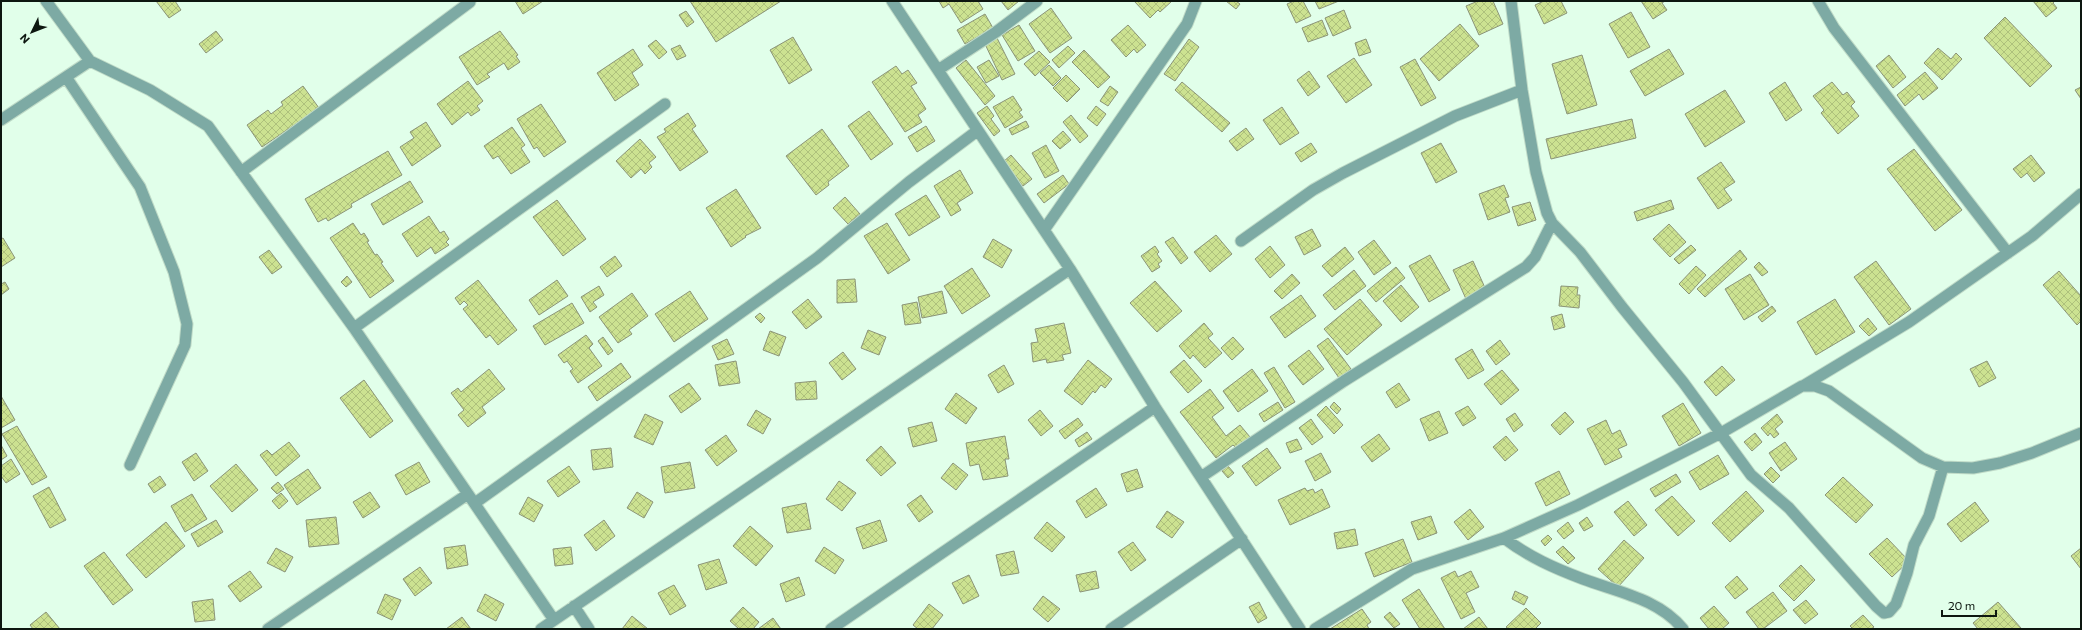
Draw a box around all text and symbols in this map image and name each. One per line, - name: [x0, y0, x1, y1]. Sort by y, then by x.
- north arrow: [12, 12, 52, 52]
- text: N: [17, 32, 32, 47]
- scale bar: [1942, 592, 1996, 618]
- text: 20 m: [1948, 598, 1975, 612]

